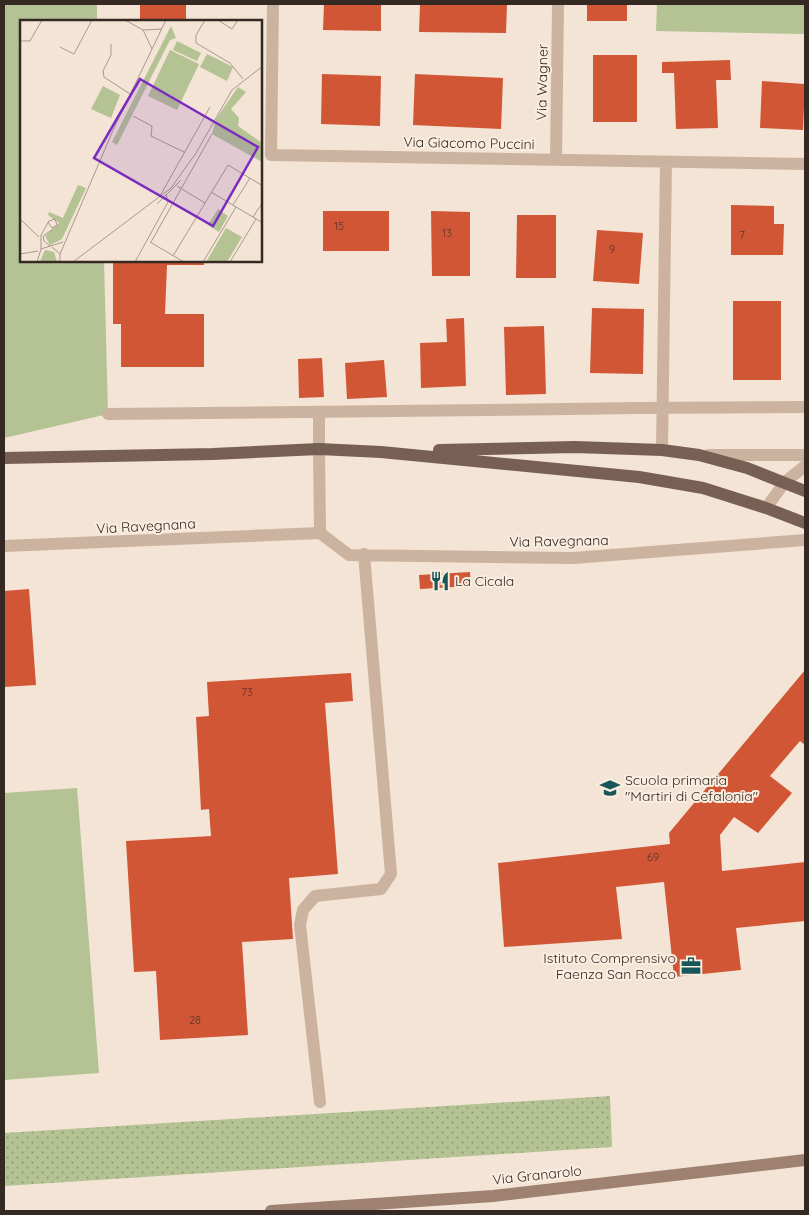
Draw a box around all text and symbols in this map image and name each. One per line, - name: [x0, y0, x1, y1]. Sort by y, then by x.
- inset map: [20, 20, 262, 262]
- street label: Via Wagner: [532, 43, 552, 120]
- street label: Via Giacomo Puccini: [403, 133, 535, 153]
- house number: 15: [334, 219, 344, 233]
- house number: 13: [442, 226, 452, 240]
- house number: 7: [739, 228, 745, 242]
- house number: 9: [609, 242, 615, 256]
- street label: Via Ravegnana: [96, 514, 196, 538]
- street label: Via Ravegnana: [509, 531, 609, 551]
- restaurant icon: La Cicala: [429, 570, 451, 592]
- place label: La Cicala: [455, 572, 514, 590]
- house number: 73: [241, 685, 253, 699]
- place label: Scuola primaria "Martiri di Cefalonia": [625, 771, 758, 805]
- school or university icon: Scuola primaria "Martiri di Cefalonia": [599, 777, 621, 799]
- house number: 69: [647, 850, 659, 864]
- place label: Istituto Comprensivo Faenza San Rocco: [543, 949, 676, 983]
- office icon: Istituto Comprensivo Faenza San Rocco: [680, 955, 702, 977]
- house number: 28: [189, 1013, 201, 1027]
- street label: Via Granarolo: [491, 1161, 583, 1189]

